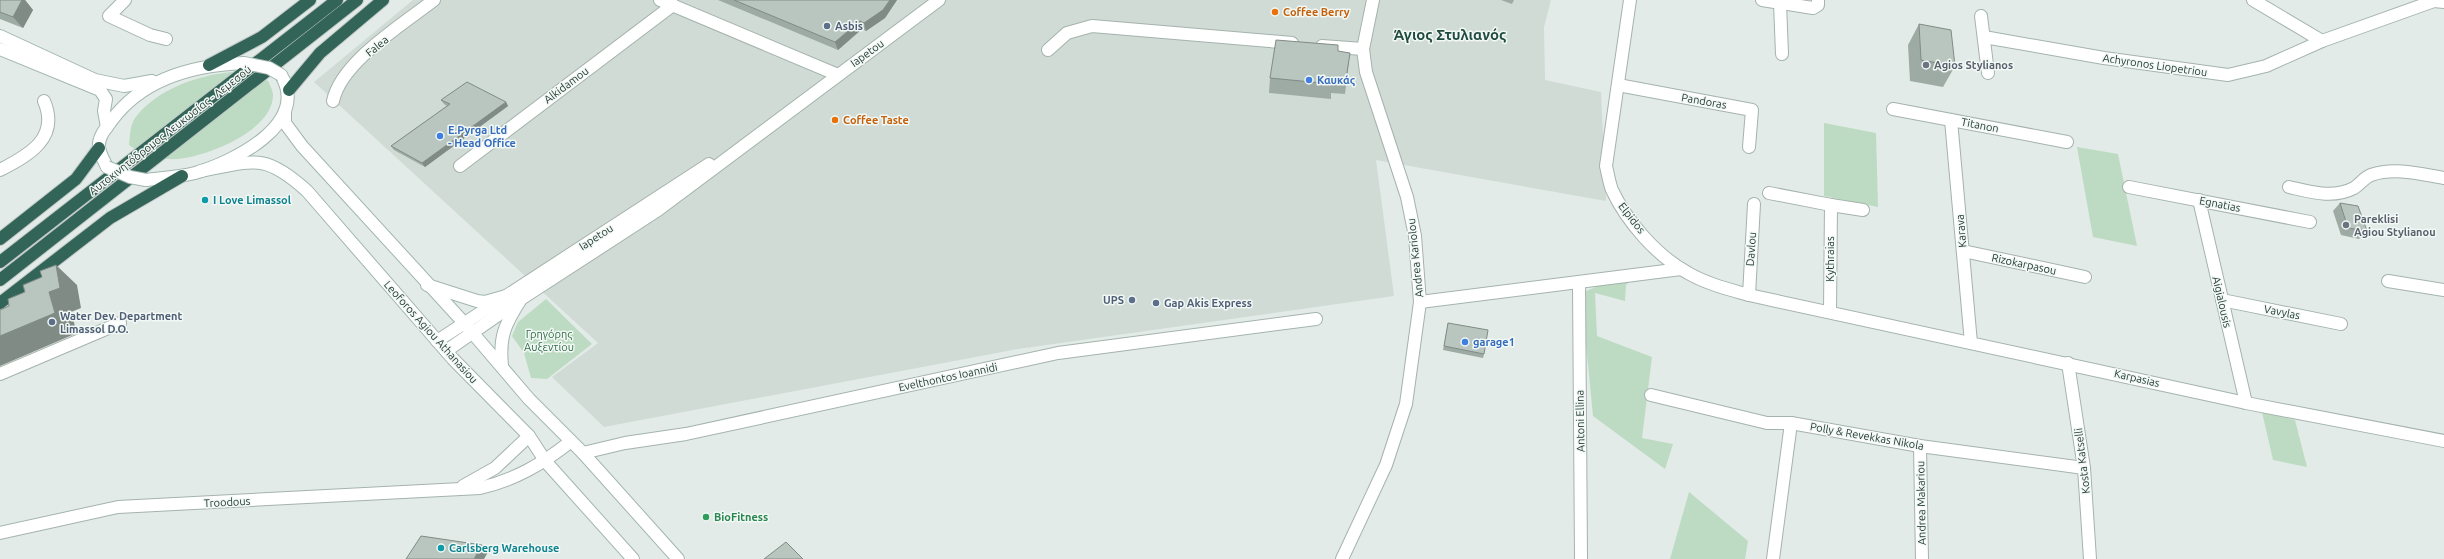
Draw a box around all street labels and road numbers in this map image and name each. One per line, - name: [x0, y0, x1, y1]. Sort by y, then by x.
- street label: Falea: [363, 33, 391, 59]
- street label: Iapetou: [848, 37, 886, 69]
- street label: Achyronos Liopetriou: [2102, 52, 2208, 78]
- street label: Αυτοκινητόδρομος Λευκωσίας - Λεμεσού: [87, 63, 254, 198]
- street label: Alkidamou: [541, 64, 591, 106]
- street label: Pandoras: [1680, 91, 1728, 111]
- street label: Titanon: [1960, 115, 2000, 135]
- street label: Egnatias: [2198, 194, 2242, 214]
- street label: Elpidos: [1616, 200, 1648, 236]
- street label: Karava: [1954, 214, 1968, 248]
- street label: Andrea Kariolou: [1405, 218, 1425, 298]
- street label: Iapetou: [577, 222, 615, 252]
- street label: Davlou: [1744, 231, 1758, 267]
- street label: Kythraias: [1824, 236, 1836, 282]
- street label: Rizokarpasou: [1991, 251, 2057, 277]
- street label: Aigialousis: [2210, 275, 2234, 329]
- street label: Leoforos Agiou Athanasiou: [382, 278, 480, 386]
- street label: Vavylas: [2263, 303, 2301, 321]
- street label: Evelthontos Ioannidi: [897, 361, 999, 393]
- street label: Karpasias: [2113, 367, 2161, 389]
- street label: Antoni Ellina: [1573, 390, 1587, 452]
- street label: Polly & Revekkas Nikola: [1809, 420, 1925, 452]
- street label: Kosta Katselli: [2072, 427, 2092, 495]
- street label: Andrea Makariou: [1914, 461, 1928, 545]
- street label: Troodous: [203, 495, 251, 509]

